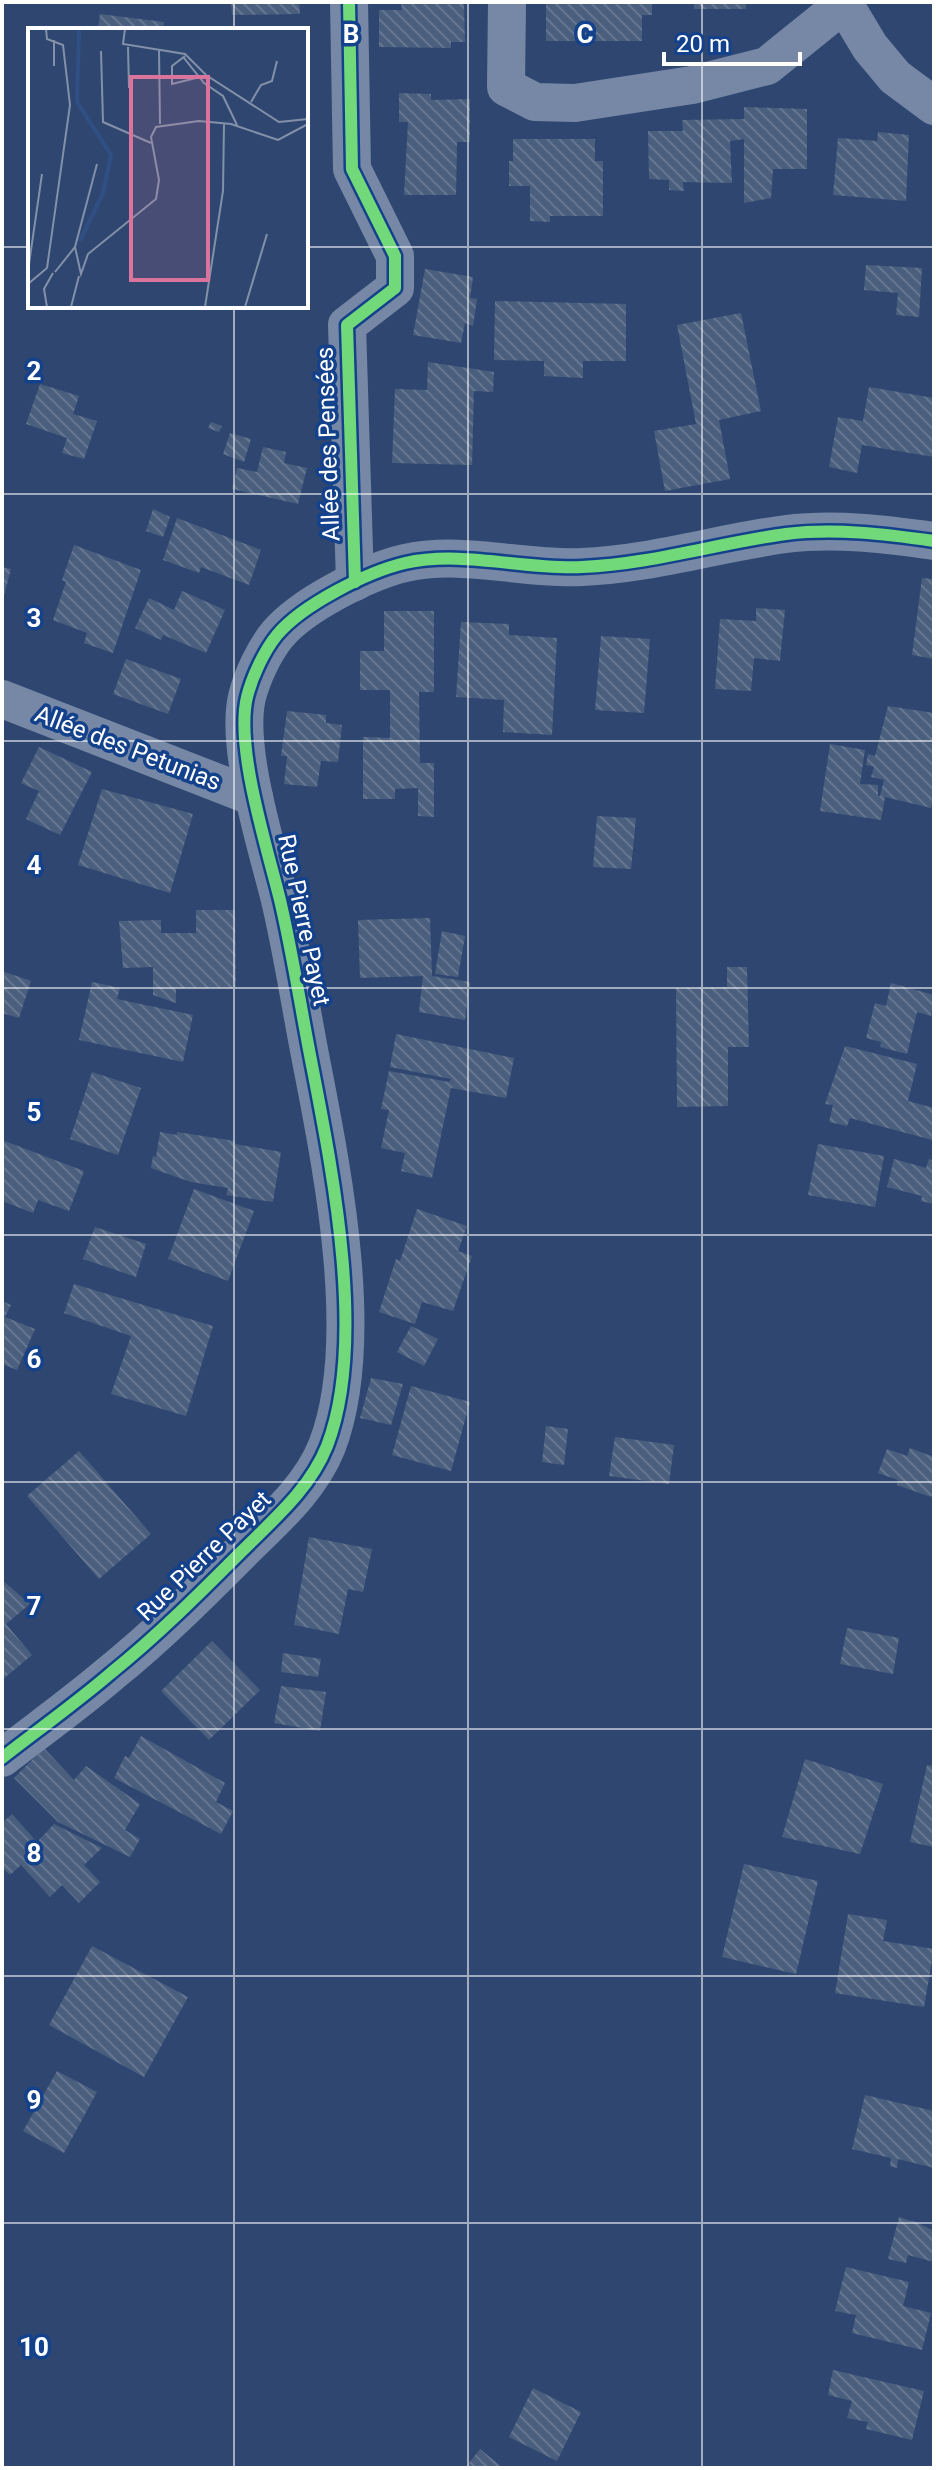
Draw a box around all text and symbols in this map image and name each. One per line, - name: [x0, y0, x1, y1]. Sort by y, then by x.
- scale bar: [664, 16, 800, 66]
- text: B: [343, 19, 359, 49]
- text: C: [576, 19, 594, 49]
- inset map: [28, 28, 308, 308]
- text: 20 m: [676, 30, 730, 58]
- street label: Allée des Pensées: [311, 346, 345, 542]
- text: 2: [27, 356, 41, 386]
- text: 3: [27, 603, 41, 633]
- street label: Allée des Petunias: [31, 700, 225, 796]
- street label: Rue Pierre Payet: [272, 832, 336, 1009]
- text: 4: [27, 850, 42, 880]
- text: 5: [27, 1097, 41, 1127]
- text: 6: [27, 1344, 42, 1374]
- street label: Rue Pierre Payet: [131, 1485, 277, 1627]
- text: 7: [27, 1591, 41, 1621]
- text: 8: [27, 1838, 41, 1868]
- text: 9: [27, 2085, 41, 2115]
- text: 10: [19, 2332, 49, 2362]

